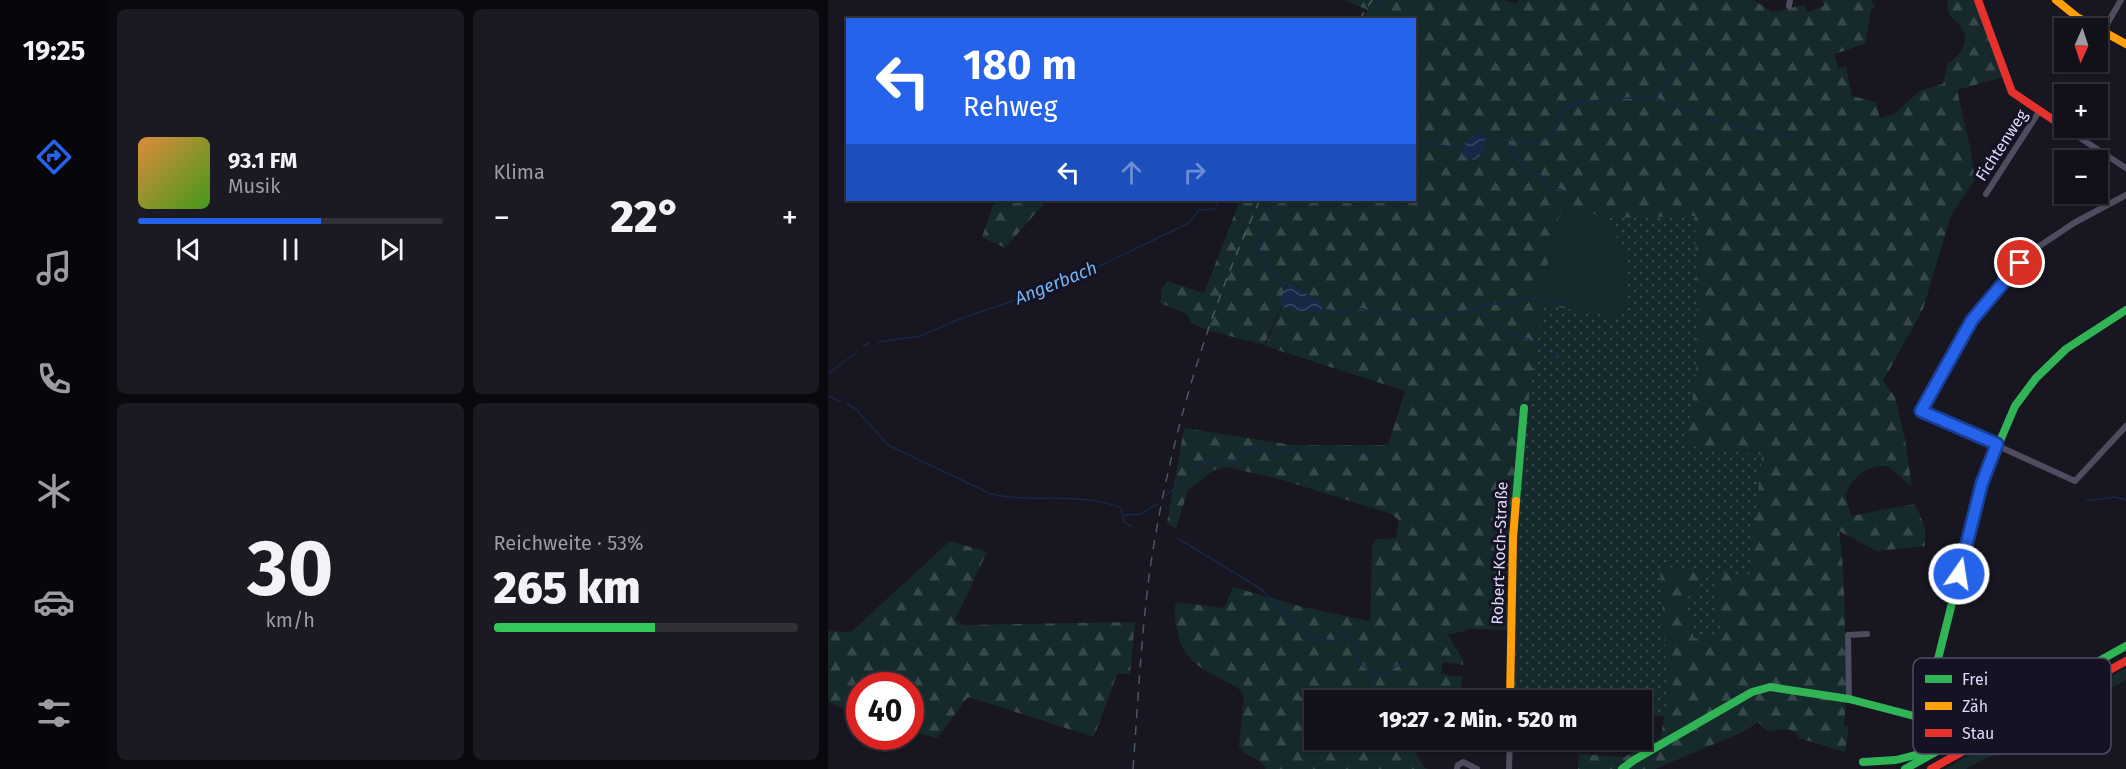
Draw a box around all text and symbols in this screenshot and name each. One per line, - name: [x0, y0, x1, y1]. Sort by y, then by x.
- north arrow: [2054, 18, 2108, 72]
- map controls: [2054, 18, 2108, 204]
- text: 19:25: [23, 35, 85, 67]
- text: 180 m: [963, 40, 1077, 90]
- icon: left: [864, 42, 942, 120]
- button: +: [2054, 84, 2108, 138]
- text: Rehweg: [963, 91, 1058, 123]
- street label: Fichtenweg: [1971, 106, 2032, 184]
- icon: directions: [33, 136, 75, 178]
- text: 93.1 FM: [228, 147, 297, 174]
- button: −: [2054, 150, 2108, 204]
- icon: left: [1052, 156, 1085, 189]
- icon: ahead: [1115, 156, 1148, 189]
- icon: right: [1178, 156, 1211, 189]
- text: Klima: [494, 160, 545, 184]
- text: Musik: [228, 174, 280, 198]
- text: 22°: [611, 190, 681, 244]
- text: −: [494, 198, 510, 238]
- text: +: [782, 198, 798, 238]
- icon: previous: [172, 233, 205, 266]
- icon: pause: [274, 233, 307, 266]
- icon: next: [375, 233, 408, 266]
- pin: [1994, 237, 2045, 288]
- icon: arrive: [2003, 246, 2036, 279]
- icon: music: [33, 247, 75, 289]
- water label: Angerbach: [1011, 257, 1100, 310]
- icon: phone: [33, 358, 75, 400]
- icon: climate: [33, 470, 75, 512]
- street label: Robert-Koch-Straße: [1488, 481, 1511, 625]
- text: 30: [247, 522, 333, 616]
- text: Reichweite · 53%: [494, 531, 644, 555]
- position arrow: [1927, 542, 1991, 606]
- text: 265 km: [494, 561, 641, 615]
- icon: car: [33, 581, 75, 623]
- text: km/h: [266, 608, 315, 632]
- legend: [1913, 658, 2111, 754]
- text: Frei: [1962, 670, 1988, 689]
- speed limit sign: 40: [846, 672, 924, 750]
- icon: filters: [33, 692, 75, 734]
- text: Zäh: [1962, 697, 1988, 716]
- text: 19:27 · 2 Min. · 520 m: [1379, 706, 1577, 733]
- text: Stau: [1962, 724, 1994, 743]

